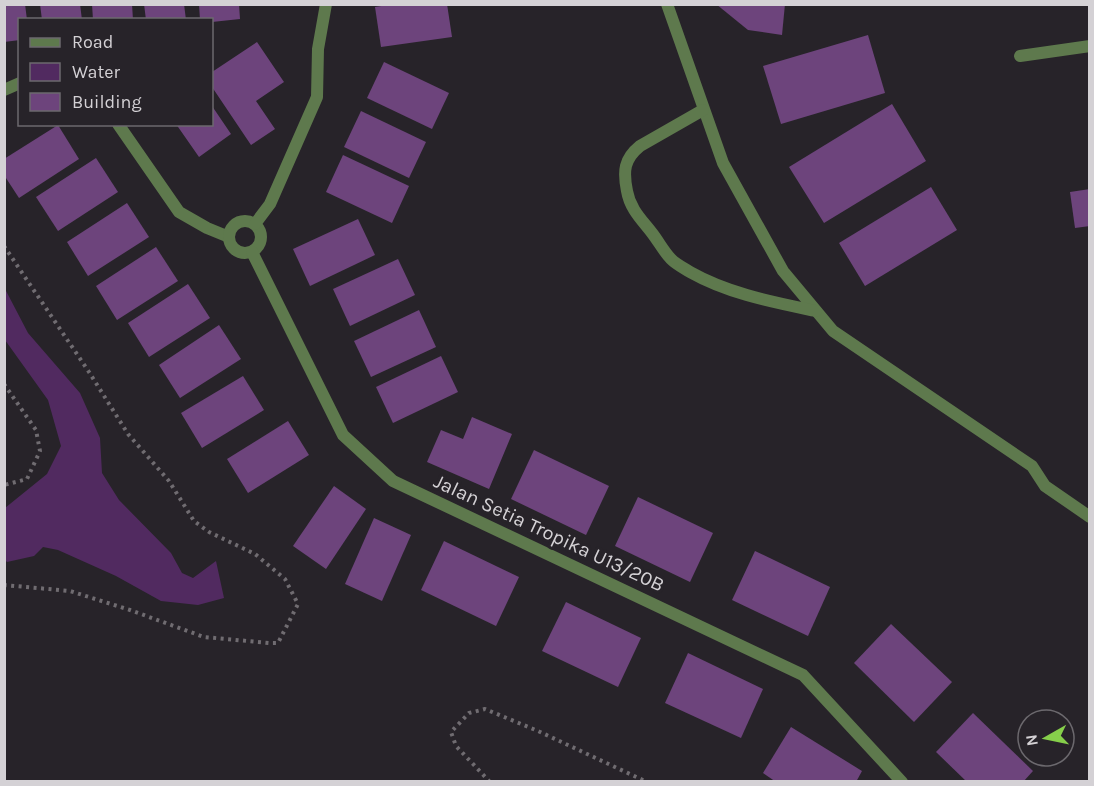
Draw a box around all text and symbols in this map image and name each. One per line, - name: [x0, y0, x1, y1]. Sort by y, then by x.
- legend: [18, 18, 213, 126]
- text: Road: [72, 31, 113, 53]
- text: Water: [72, 61, 120, 83]
- text: Building: [72, 91, 142, 113]
- street label: Jalan Setia Tropika U13/20B: [430, 469, 668, 597]
- north arrow: [1016, 708, 1076, 768]
- text: N: [1021, 733, 1042, 747]

